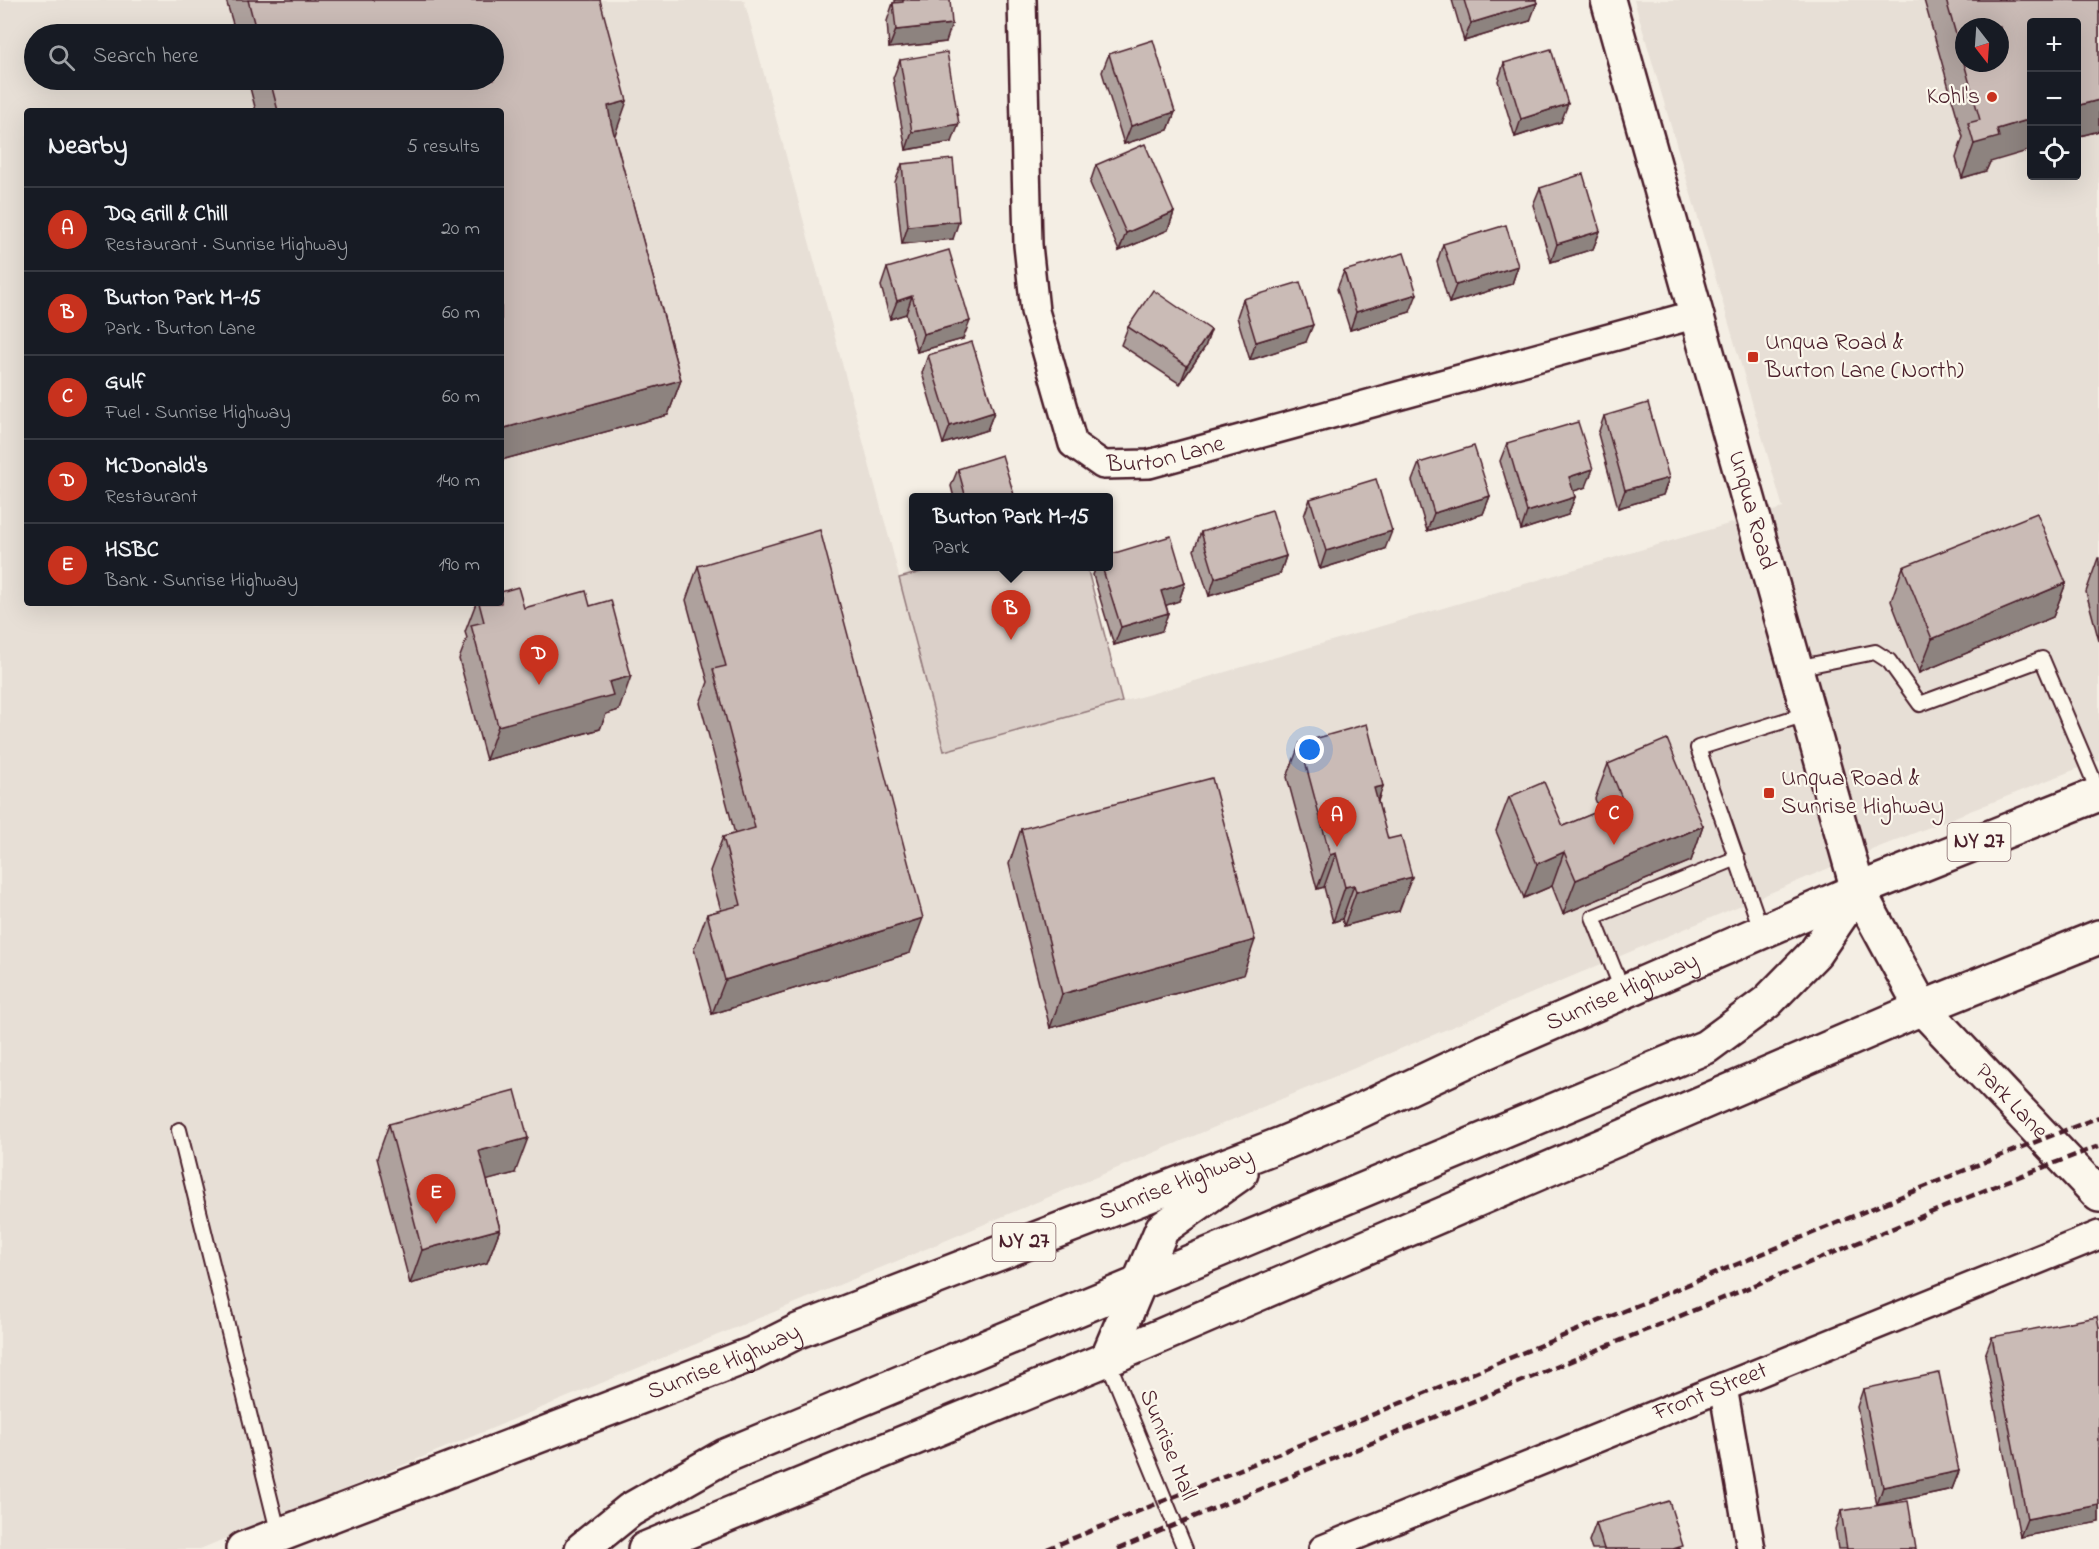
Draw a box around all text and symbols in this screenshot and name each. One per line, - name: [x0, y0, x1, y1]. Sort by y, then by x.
- north arrow: [1955, 18, 2009, 72]
- map controls: [2027, 18, 2081, 180]
- button: +: [2027, 18, 2081, 72]
- search box: [24, 24, 504, 90]
- icon: search: [45, 41, 78, 74]
- text: Search here: [93, 41, 198, 73]
- button: −: [2027, 72, 2081, 126]
- place label: Kohl's: [1926, 80, 1980, 115]
- marker: Kohl's: [1985, 90, 1999, 104]
- button: locate: [2027, 126, 2081, 180]
- text: Nearby: [48, 128, 127, 166]
- text: 5 results: [407, 133, 480, 162]
- text: DQ Grill & Chill: [105, 199, 228, 231]
- text: A: [61, 215, 74, 244]
- text: 20 m: [441, 215, 480, 244]
- text: Restaurant · Sunrise Highway: [105, 231, 348, 260]
- text: Burton Park M-15: [105, 283, 261, 315]
- text: B: [61, 299, 74, 328]
- text: 60 m: [442, 299, 480, 328]
- text: Park · Burton Lane: [105, 315, 255, 344]
- place label: Unqua Road & Burton Lane (North): [1764, 326, 1964, 389]
- marker: Unqua Road & Burton Lane (North): [1746, 350, 1760, 364]
- text: Gulf: [105, 367, 145, 399]
- text: C: [62, 383, 73, 412]
- text: 60 m: [442, 383, 480, 412]
- text: Fuel · Sunrise Highway: [105, 399, 291, 428]
- street label: Burton Lane: [1105, 427, 1229, 482]
- street label: Unqua Road: [1718, 447, 1785, 574]
- text: McDonald's: [105, 451, 208, 483]
- text: D: [60, 467, 75, 496]
- text: 140 m: [436, 467, 480, 496]
- text: Restaurant: [105, 483, 198, 512]
- popup: [909, 493, 1113, 571]
- text: Burton Park M-15: [933, 502, 1089, 534]
- text: Park: [933, 534, 969, 563]
- text: HSBC: [105, 535, 159, 567]
- text: E: [61, 551, 74, 580]
- text: 190 m: [438, 551, 480, 580]
- text: Bank · Sunrise Highway: [105, 567, 298, 596]
- pin: B: [992, 590, 1030, 640]
- pin: D: [520, 636, 558, 685]
- your location: [1295, 735, 1324, 764]
- place label: Unqua Road & Sunrise Highway: [1781, 762, 1944, 826]
- marker: Unqua Road & Sunrise Highway: [1762, 786, 1776, 800]
- pin: C: [1594, 796, 1634, 845]
- pin: A: [1318, 798, 1356, 847]
- road number: NY 27: [1948, 823, 2010, 861]
- street label: Sunrise Highway: [1540, 944, 1705, 1041]
- street label: Park Lane: [1966, 1056, 2056, 1148]
- street label: Sunrise Highway: [1094, 1139, 1259, 1231]
- pin: E: [416, 1174, 456, 1224]
- road number: NY 27: [992, 1223, 1056, 1261]
- street label: Sunrise Highway: [642, 1315, 807, 1410]
- street label: Front Street: [1647, 1353, 1773, 1431]
- street label: Sunrise Mall: [1129, 1384, 1205, 1506]

